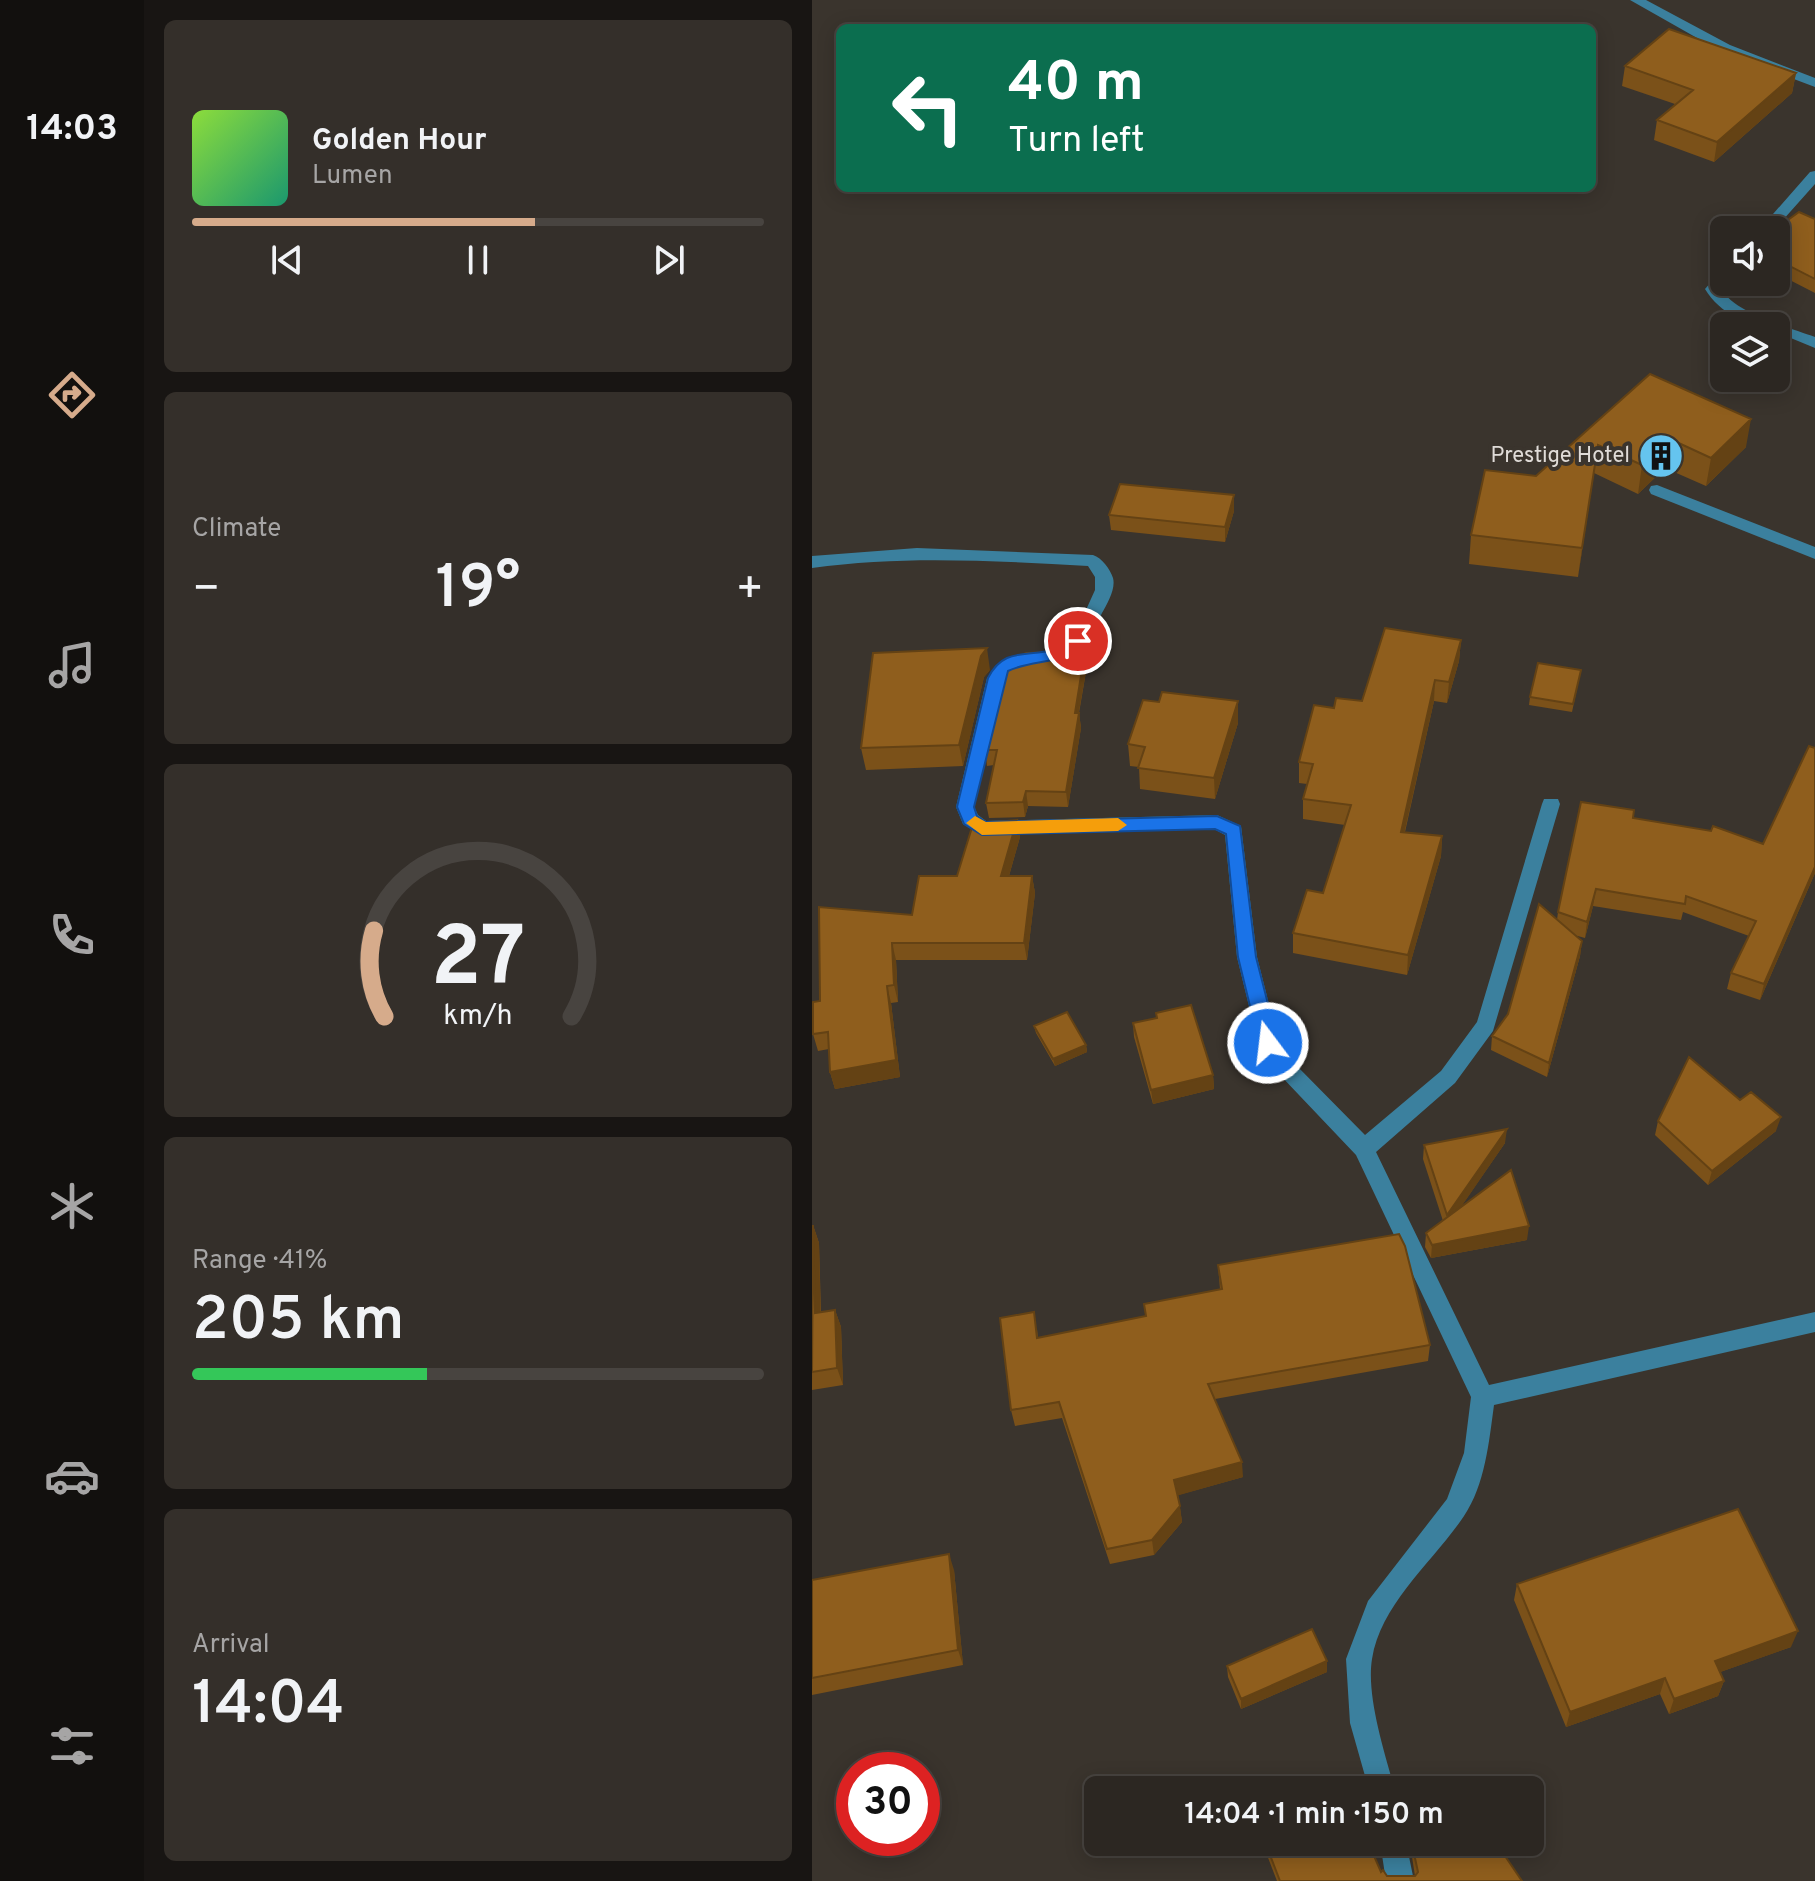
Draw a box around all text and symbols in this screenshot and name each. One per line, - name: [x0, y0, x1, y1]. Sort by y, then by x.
- text: 40 m: [1008, 50, 1144, 120]
- icon: left: [876, 56, 980, 160]
- text: 14:03: [26, 107, 118, 153]
- text: Turn left: [1008, 119, 1145, 165]
- text: Golden Hour: [312, 123, 486, 160]
- text: Lumen: [312, 160, 393, 193]
- map controls: [1710, 216, 1790, 392]
- button: sound: [1710, 216, 1790, 296]
- icon: previous: [265, 238, 309, 282]
- icon: pause: [456, 238, 500, 282]
- icon: next: [647, 238, 691, 282]
- button: layers: [1710, 312, 1790, 392]
- icon: directions: [44, 367, 100, 423]
- building icon: Prestige Hotel: [1637, 432, 1685, 480]
- place label: Prestige Hotel: [1490, 443, 1630, 470]
- text: Climate: [192, 513, 281, 546]
- text: 19°: [436, 553, 520, 629]
- text: −: [192, 563, 220, 619]
- text: +: [736, 563, 764, 619]
- pin: [1044, 607, 1112, 675]
- icon: arrive: [1056, 619, 1100, 663]
- icon: music: [44, 637, 100, 693]
- icon: phone: [44, 907, 100, 963]
- text: 27: [431, 909, 525, 1014]
- text: km/h: [443, 999, 513, 1035]
- position arrow: [1226, 1001, 1310, 1085]
- icon: climate: [44, 1178, 100, 1234]
- text: Range · 41%: [192, 1245, 327, 1278]
- text: 205 km: [192, 1285, 405, 1361]
- icon: car: [44, 1448, 100, 1504]
- text: Arrival: [192, 1629, 270, 1662]
- text: 14:04: [192, 1669, 345, 1745]
- icon: filters: [44, 1718, 100, 1774]
- speed limit sign: 30: [836, 1752, 940, 1856]
- text: 14:04 · 1 min · 150 m: [1184, 1797, 1444, 1834]

